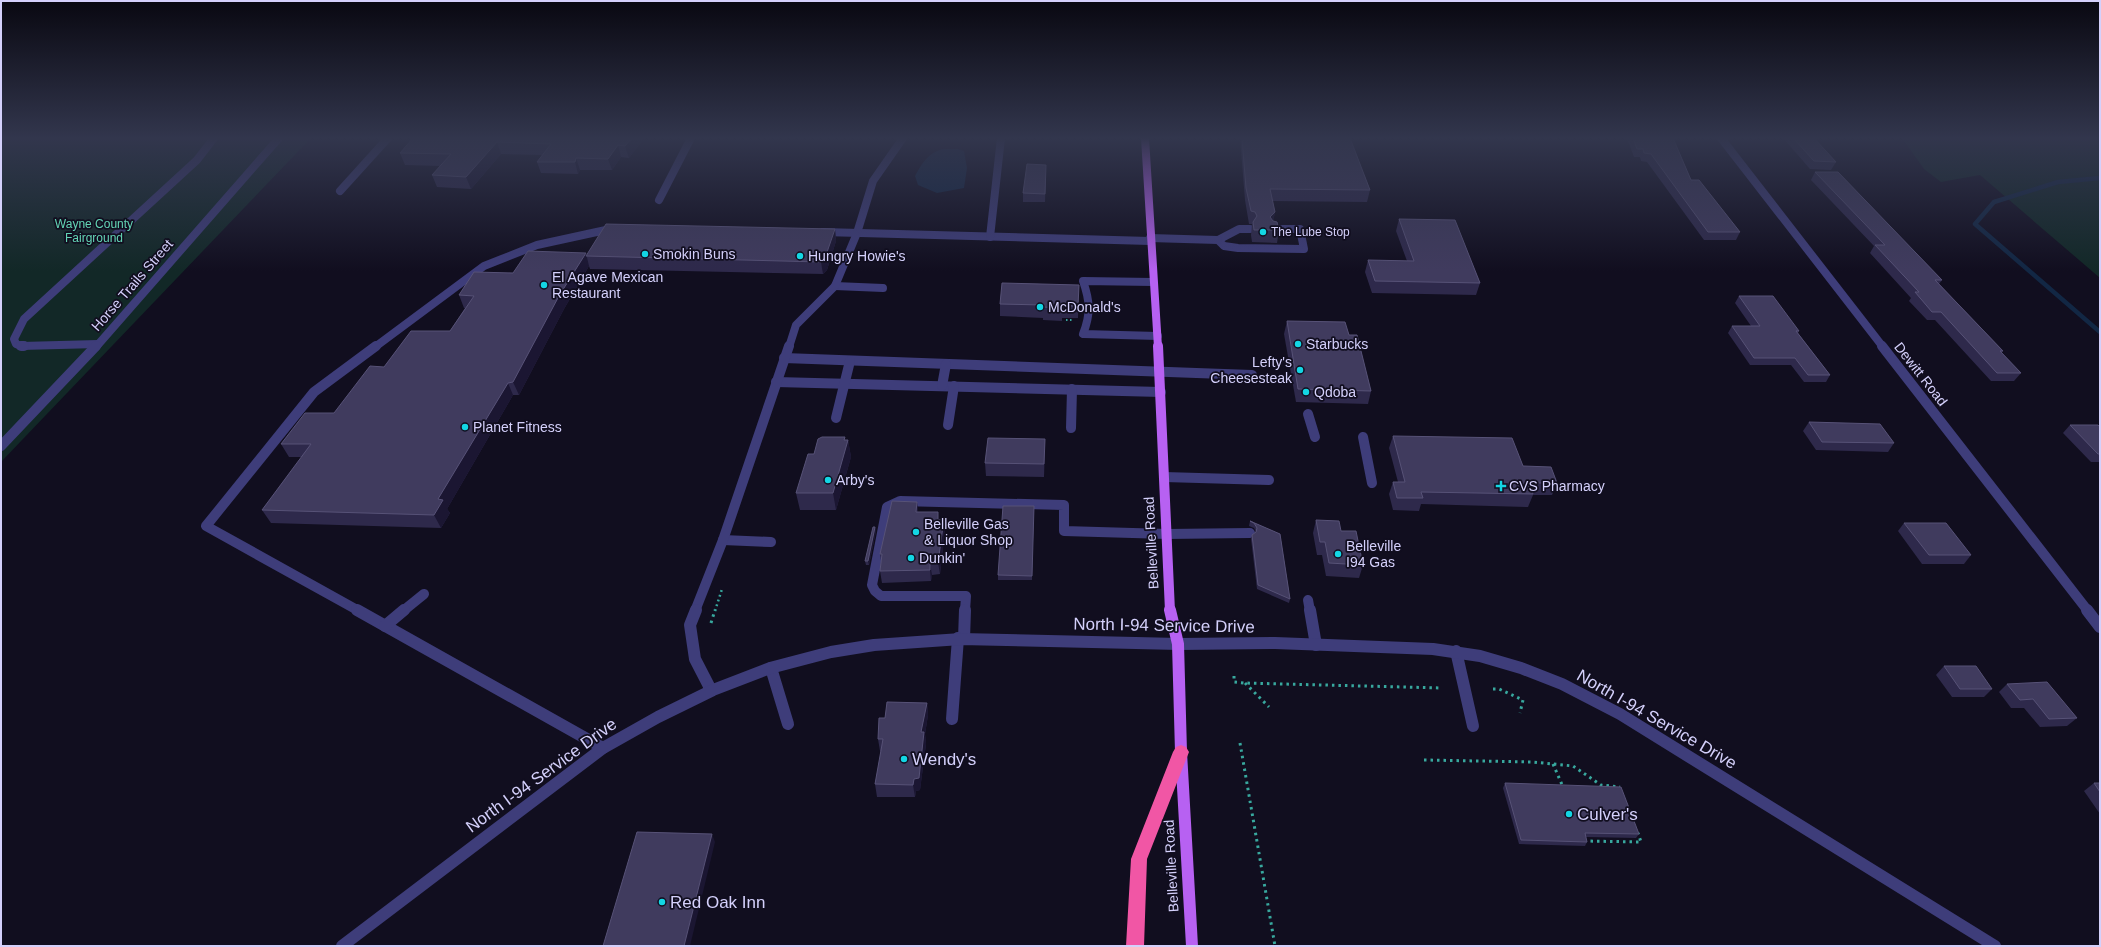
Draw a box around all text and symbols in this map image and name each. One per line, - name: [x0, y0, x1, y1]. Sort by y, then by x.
- park label: Wayne County Fairground: [55, 217, 133, 245]
- place label: The Lube Stop: [1271, 225, 1350, 239]
- marker: The Lube Stop: [1258, 227, 1268, 237]
- street label: Horse Trails Street: [88, 236, 176, 334]
- place label: Smokin Buns: [653, 246, 735, 262]
- place label: Hungry Howie's: [808, 248, 906, 264]
- marker: Smokin Buns: [640, 249, 650, 259]
- marker: Hungry Howie's: [795, 251, 805, 261]
- place label: El Agave Mexican Restaurant: [552, 269, 663, 301]
- marker: El Agave Mexican Restaurant: [539, 280, 549, 290]
- place label: McDonald's: [1048, 299, 1121, 315]
- marker: McDonald's: [1035, 302, 1045, 312]
- place label: Starbucks: [1306, 336, 1368, 352]
- marker: Starbucks: [1293, 339, 1303, 349]
- street label: Dewitt Road: [1891, 339, 1951, 409]
- place label: Lefty's Cheesesteak: [1210, 354, 1293, 386]
- marker: Lefty's Cheesesteak: [1295, 365, 1305, 375]
- place label: Qdoba: [1314, 384, 1356, 400]
- marker: Qdoba: [1301, 387, 1311, 397]
- place label: Planet Fitness: [473, 419, 562, 435]
- marker: Planet Fitness: [460, 422, 470, 432]
- place label: Arby's: [836, 472, 874, 488]
- marker: Arby's: [823, 475, 833, 485]
- place label: CVS Pharmacy: [1509, 478, 1605, 494]
- marker: CVS Pharmacy: [1496, 481, 1506, 491]
- street label: Belleville Road: [1141, 496, 1161, 590]
- place label: Belleville Gas & Liquor Shop: [924, 516, 1013, 548]
- marker: Belleville Gas & Liquor Shop: [911, 527, 921, 537]
- place label: Belleville I94 Gas: [1346, 538, 1401, 570]
- marker: Belleville I94 Gas: [1333, 549, 1343, 559]
- place label: Dunkin': [919, 550, 965, 566]
- marker: Dunkin': [906, 553, 916, 563]
- street label: North I-94 Service Drive: [1073, 614, 1255, 637]
- street label: North I-94 Service Drive: [1573, 666, 1740, 773]
- street label: North I-94 Service Drive: [462, 714, 620, 836]
- place label: Wendy's: [912, 750, 976, 769]
- marker: Wendy's: [899, 754, 909, 764]
- place label: Culver's: [1577, 805, 1638, 824]
- marker: Culver's: [1564, 809, 1574, 819]
- street label: Belleville Road: [1161, 819, 1181, 913]
- place label: Red Oak Inn: [670, 893, 765, 912]
- marker: Red Oak Inn: [657, 897, 667, 907]

